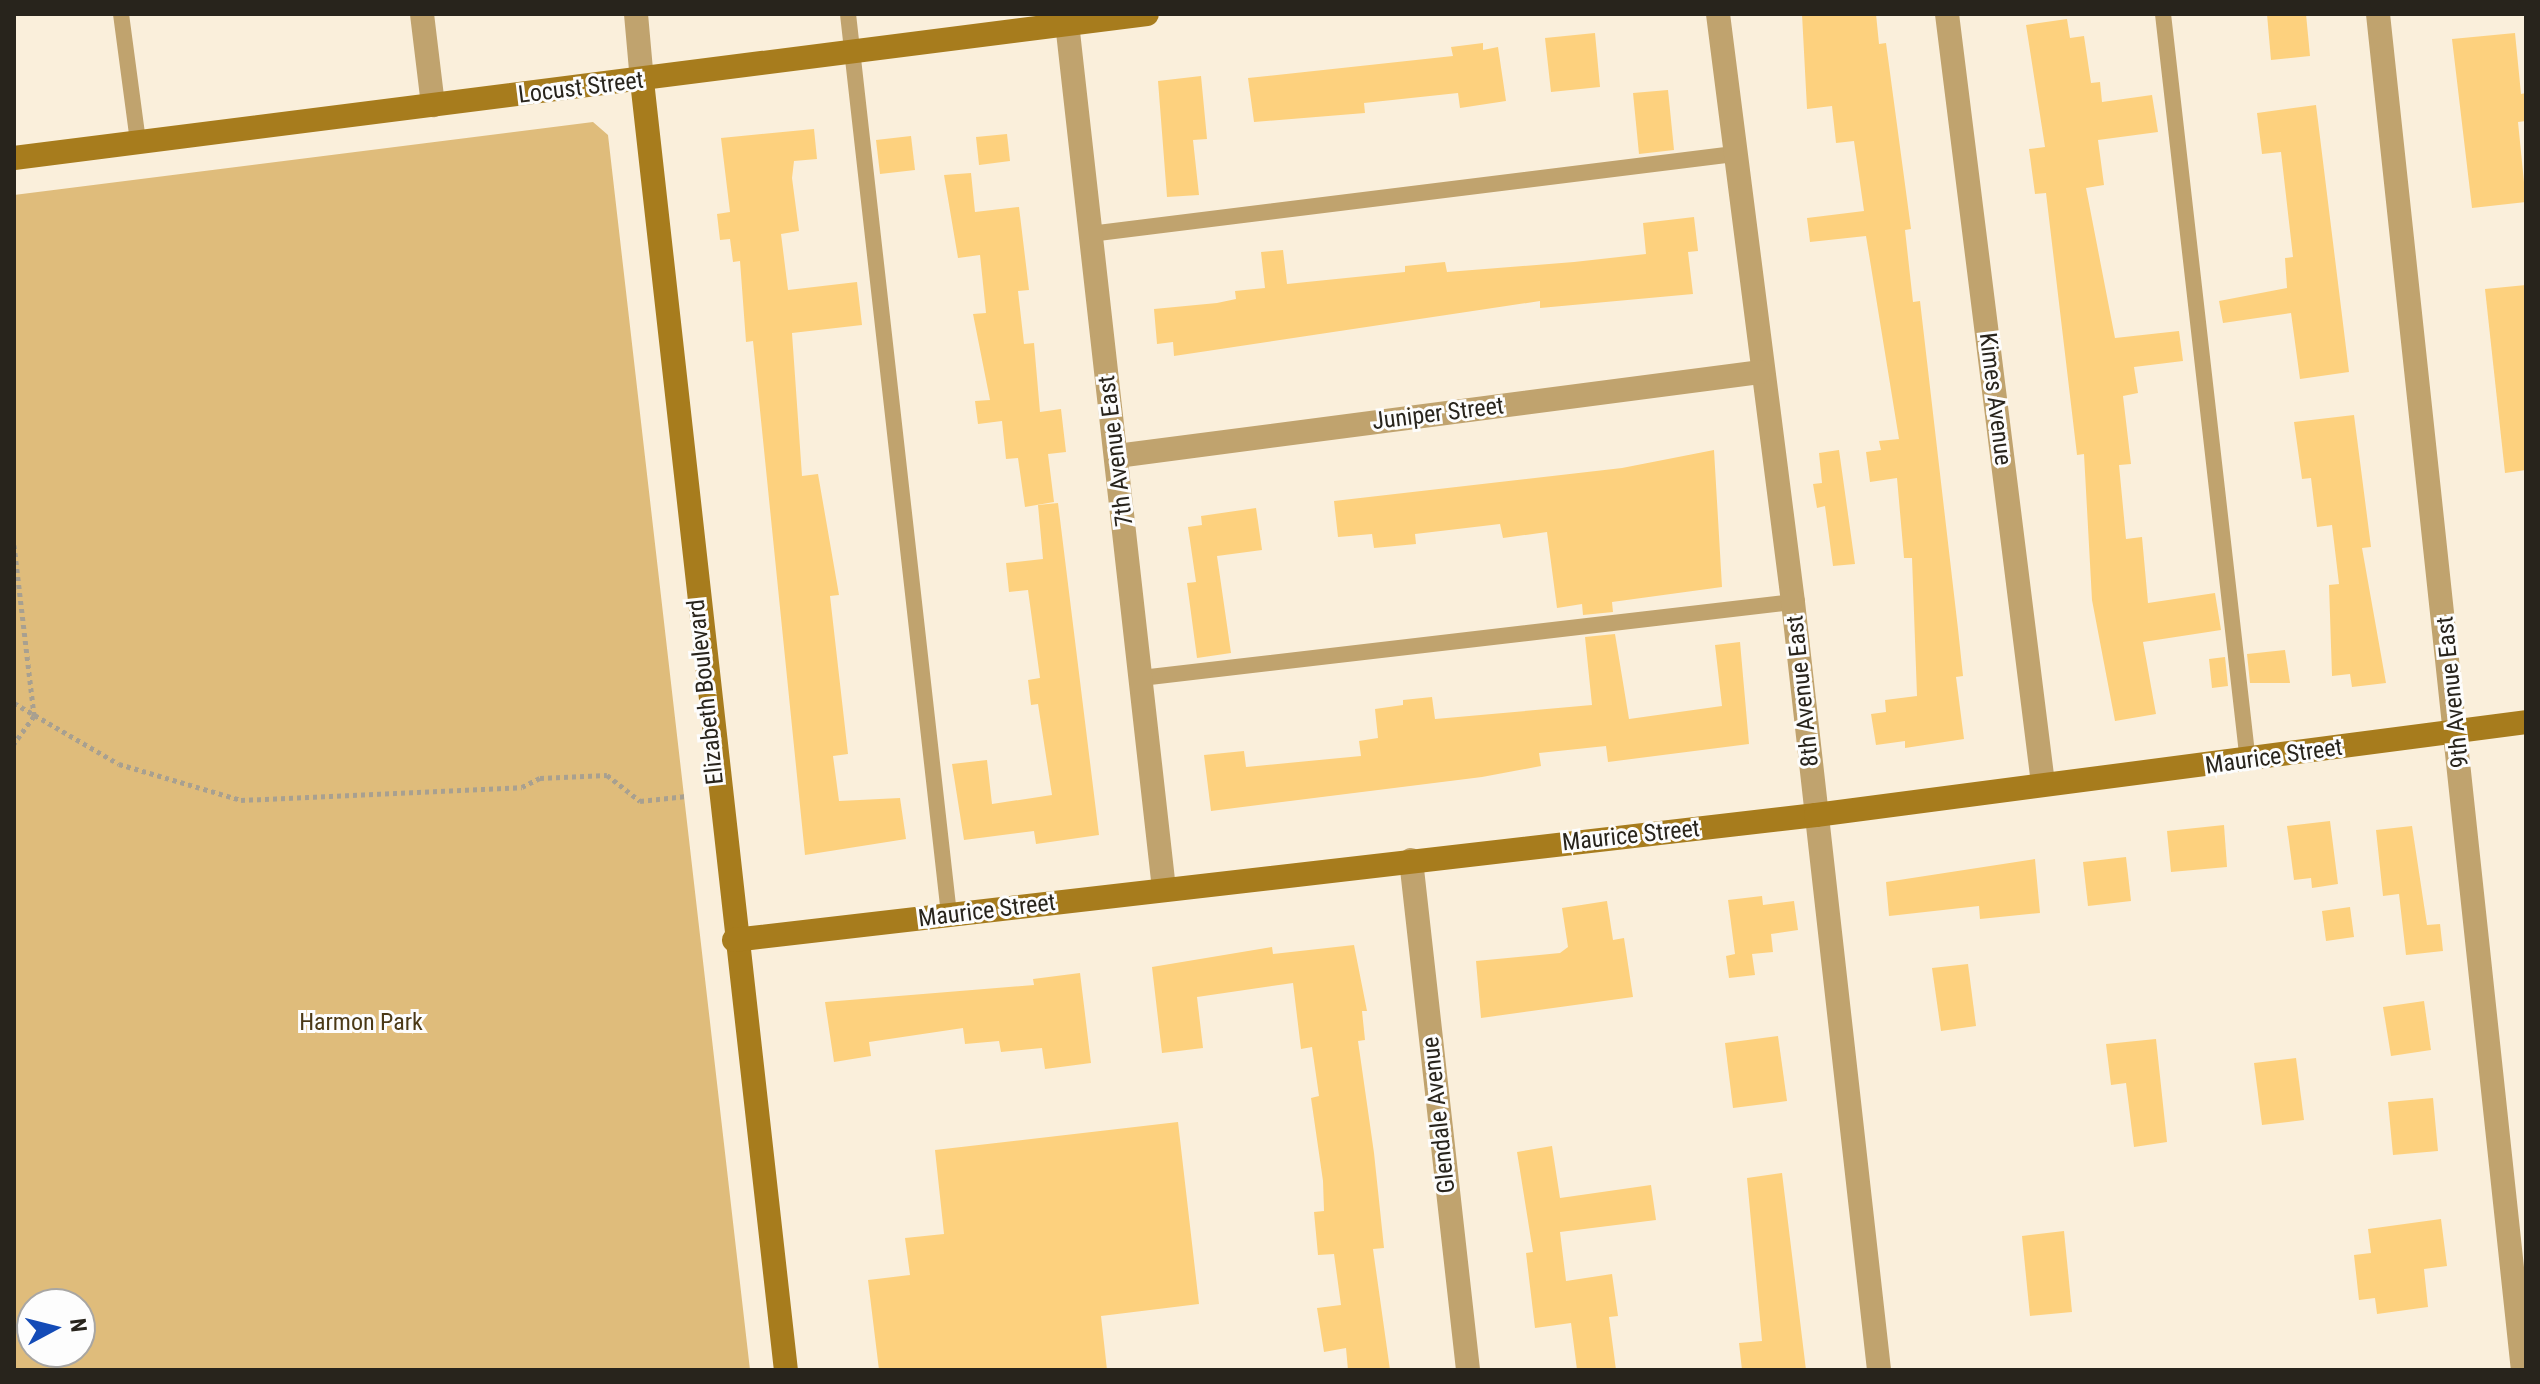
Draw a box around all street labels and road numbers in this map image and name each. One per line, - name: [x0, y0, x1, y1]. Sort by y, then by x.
- street label: Locust Street: [517, 66, 645, 110]
- street label: Kimes Avenue: [1973, 331, 2017, 467]
- street label: 7th Avenue East: [1092, 374, 1140, 528]
- street label: Juniper Street: [1370, 392, 1506, 436]
- street label: Elizabeth Boulevard: [682, 598, 730, 786]
- street label: 8th Avenue East: [1781, 614, 1825, 768]
- street label: 9th Avenue East: [2431, 615, 2475, 769]
- street label: Maurice Street: [2204, 733, 2344, 781]
- street label: Maurice Street: [1561, 814, 1701, 858]
- street label: Maurice Street: [917, 888, 1057, 934]
- street label: Glendale Avenue: [1416, 1035, 1462, 1195]

